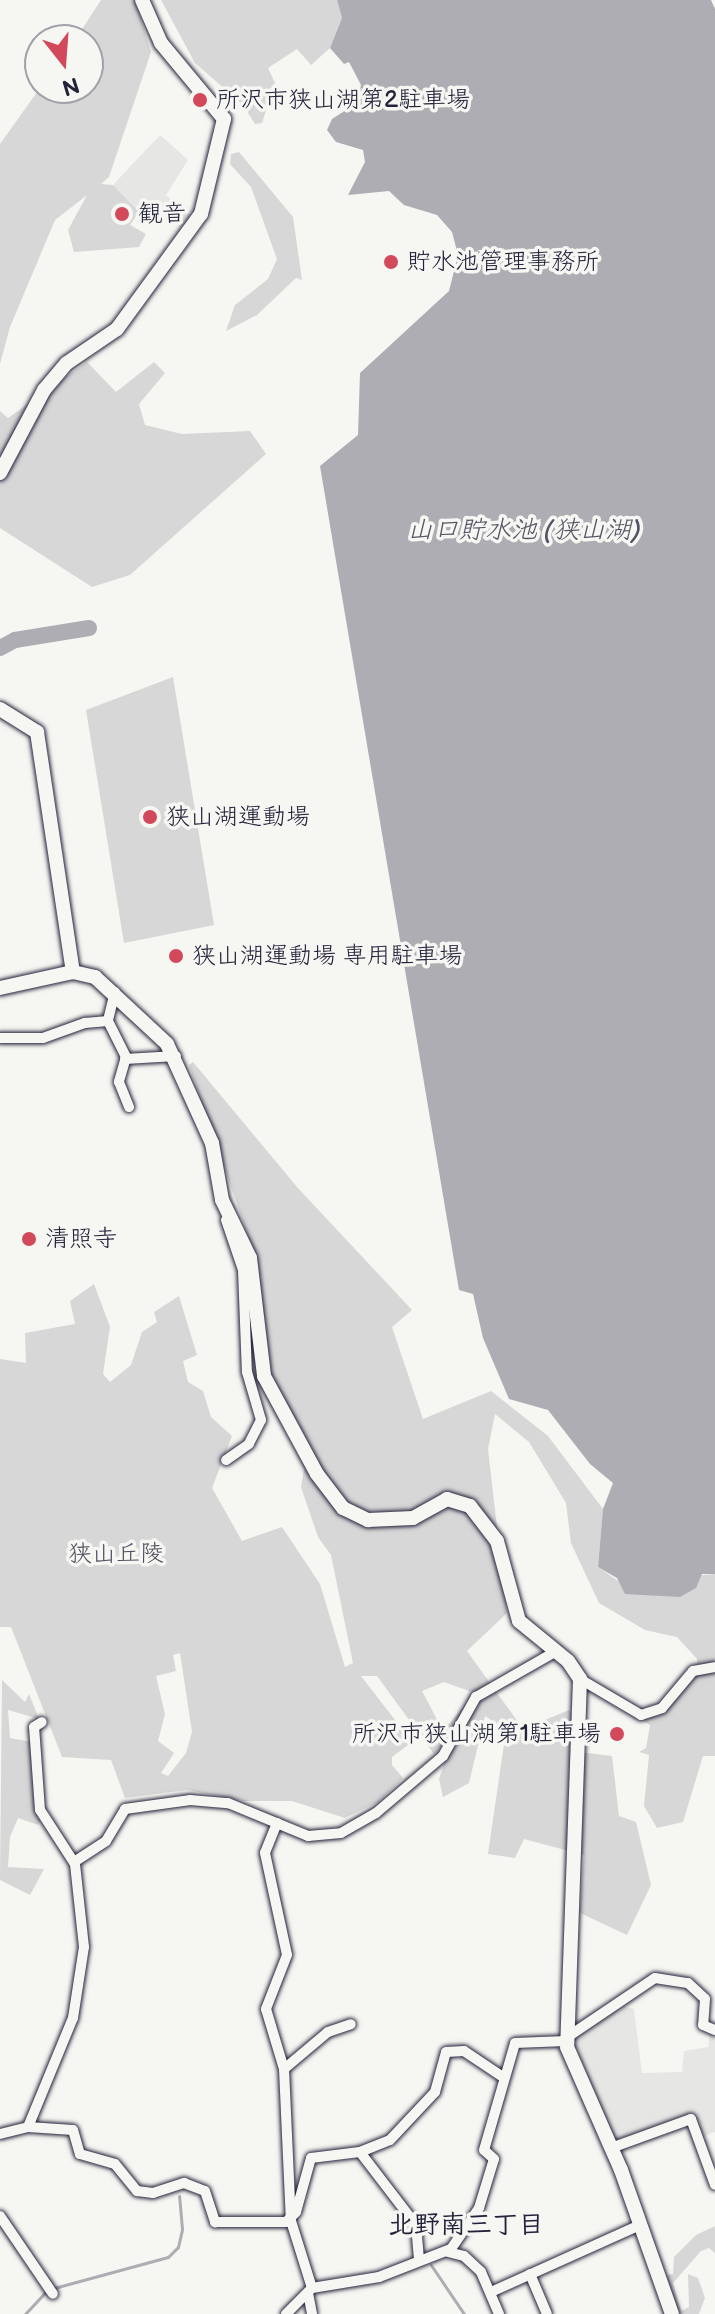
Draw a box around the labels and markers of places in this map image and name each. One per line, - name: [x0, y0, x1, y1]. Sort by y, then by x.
- place label: 所沢市狭山湖第2駐車場: [216, 86, 470, 114]
- marker: 所沢市狭山湖第2駐車場: [191, 91, 209, 109]
- place label: 観音: [138, 200, 186, 228]
- marker: 観音: [113, 205, 131, 223]
- place label: 貯水池管理事務所: [407, 248, 599, 276]
- marker: 貯水池管理事務所: [382, 253, 400, 271]
- place label: 狭山湖運動場: [166, 803, 310, 831]
- marker: 狭山湖運動場: [141, 808, 159, 826]
- place label: 狭山湖運動場 専用駐車場: [192, 942, 462, 970]
- marker: 狭山湖運動場 専用駐車場: [167, 947, 185, 965]
- place label: 清照寺: [45, 1225, 117, 1253]
- marker: 清照寺: [20, 1230, 38, 1248]
- place label: 所沢市狭山湖第1駐車場: [352, 1720, 601, 1748]
- marker: 所沢市狭山湖第1駐車場: [608, 1725, 626, 1743]

